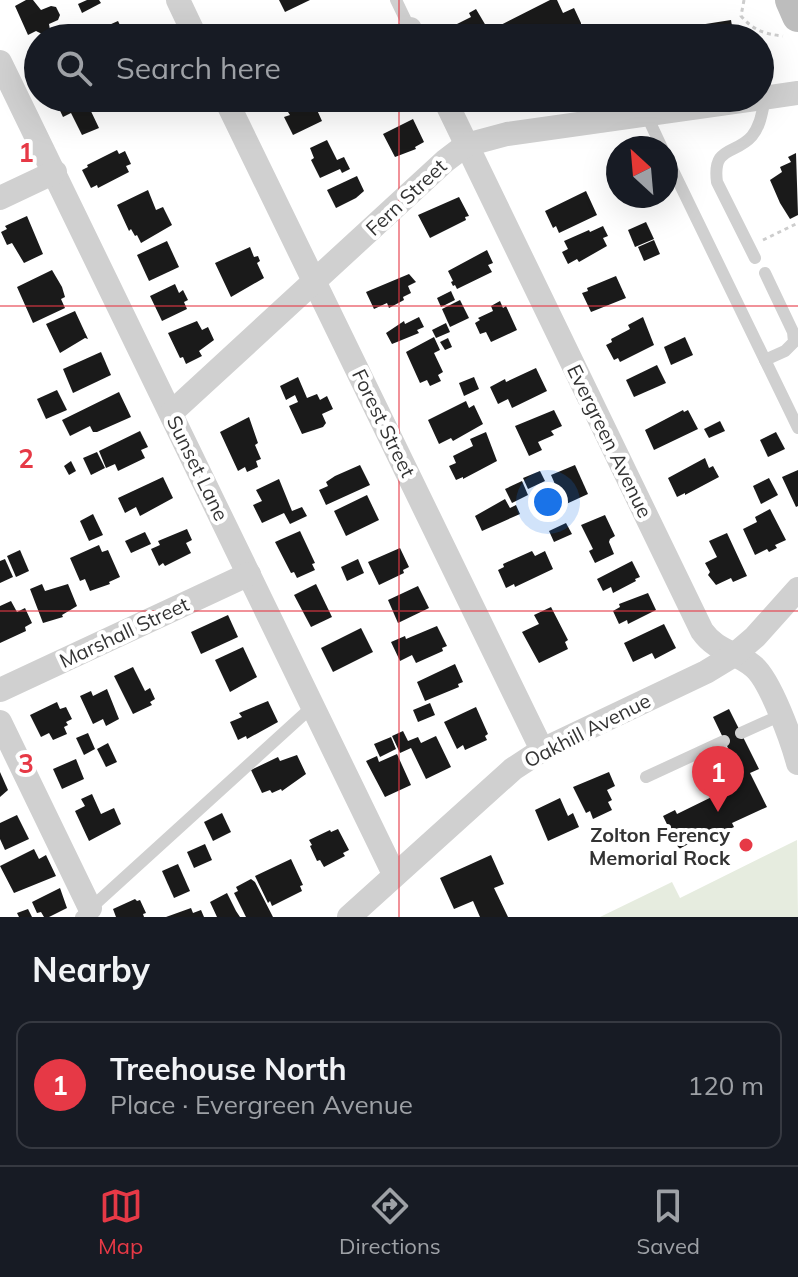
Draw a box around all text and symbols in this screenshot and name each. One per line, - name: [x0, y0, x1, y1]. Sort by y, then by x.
- search box: [24, 24, 774, 112]
- icon: search: [52, 46, 96, 90]
- text: Search here: [116, 49, 281, 87]
- text: 1: [18, 136, 34, 169]
- north arrow: [606, 136, 678, 208]
- street label: Fern Street: [360, 153, 452, 241]
- street label: Evergreen Avenue: [562, 360, 658, 522]
- street label: Forest Street: [347, 365, 421, 481]
- street label: Sunset Lane: [162, 411, 234, 525]
- text: 2: [18, 442, 34, 475]
- your location: [528, 482, 568, 522]
- street label: Marshall Street: [55, 591, 193, 673]
- street label: Oakhill Avenue: [520, 687, 654, 773]
- pin: 1: [692, 746, 744, 812]
- text: 3: [18, 747, 34, 780]
- place label: Zolton Ferency Memorial Rock: [589, 822, 731, 870]
- marker: Zolton Ferency Memorial Rock: [737, 836, 755, 854]
- text: Nearby: [32, 948, 150, 991]
- text: Treehouse North: [110, 1050, 347, 1088]
- text: 1: [52, 1069, 68, 1102]
- text: 120 m: [688, 1069, 764, 1102]
- text: Place · Evergreen Avenue: [110, 1088, 413, 1121]
- tab: Map: [98, 1184, 143, 1260]
- tab: Directions: [339, 1184, 441, 1260]
- tab: Saved: [637, 1184, 700, 1260]

